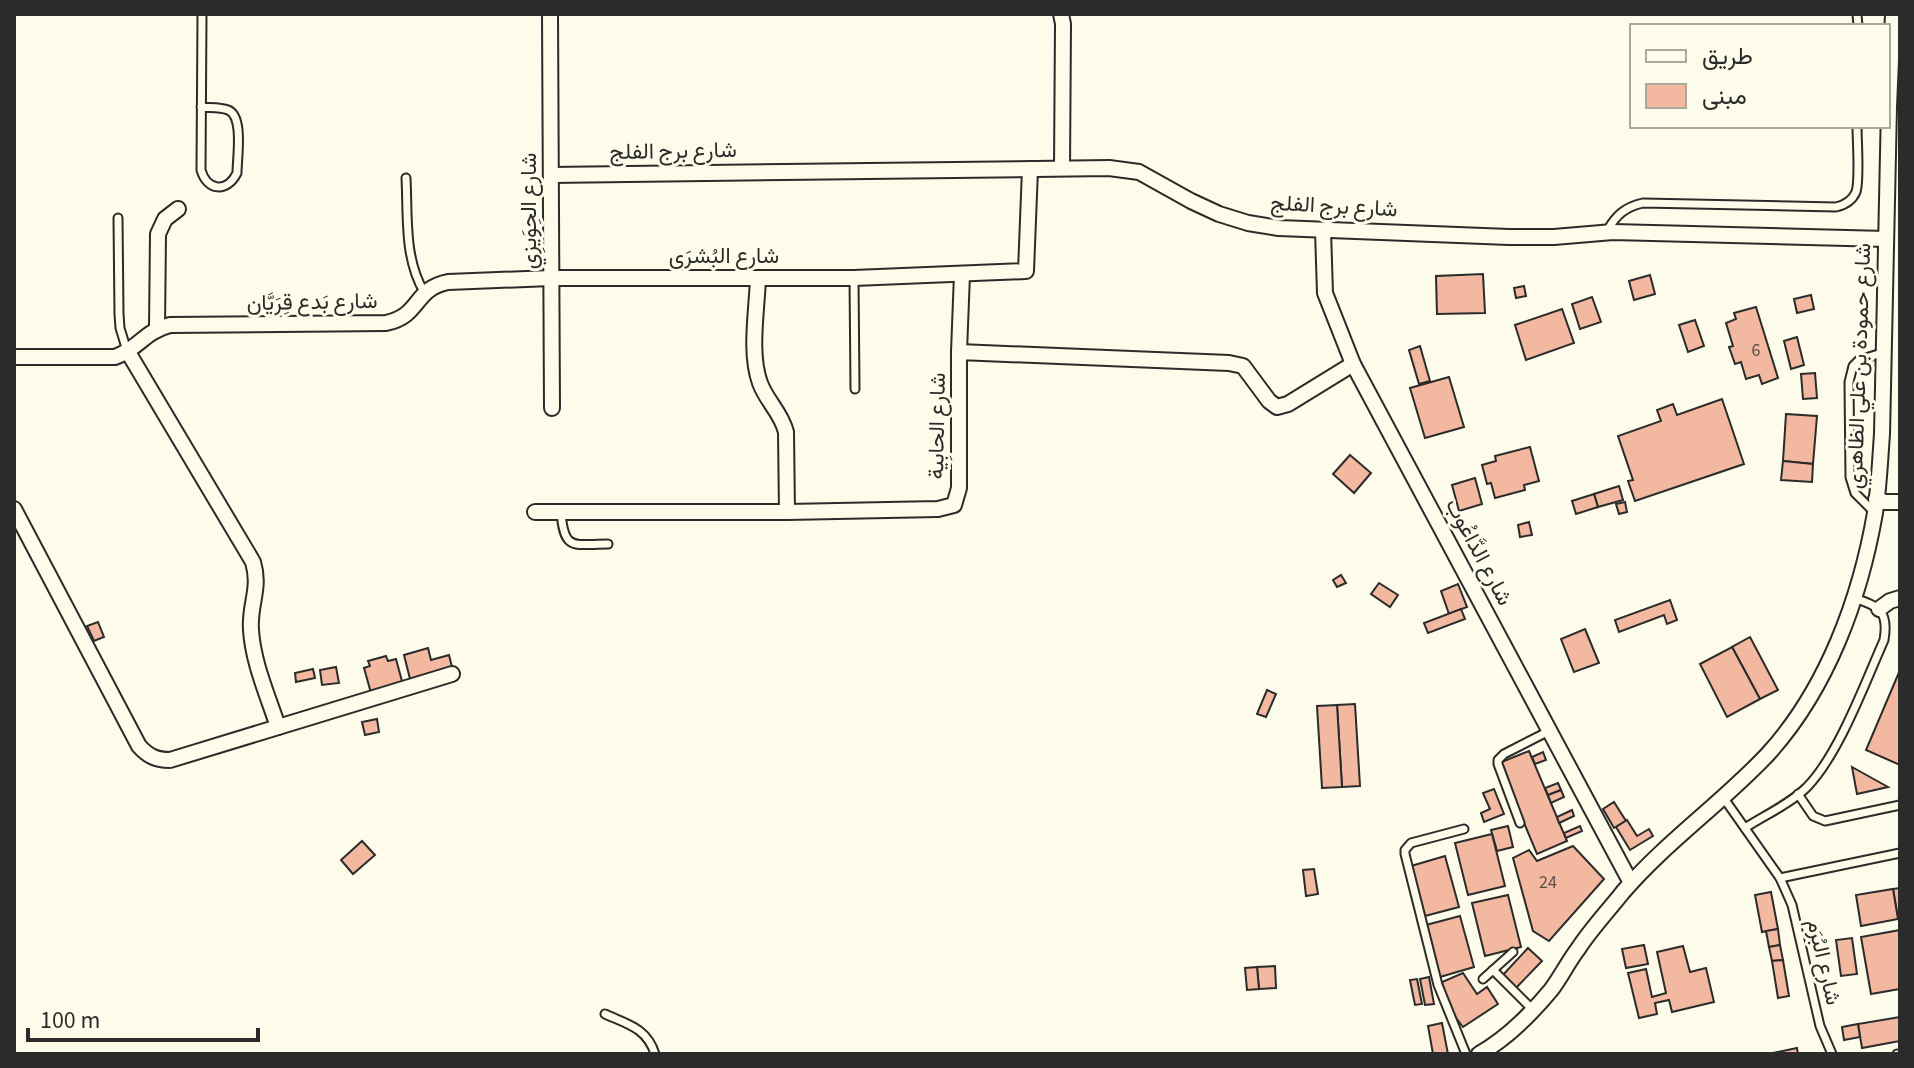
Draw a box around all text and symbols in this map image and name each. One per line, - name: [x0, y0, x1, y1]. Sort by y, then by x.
- legend: [1630, 24, 1890, 128]
- text: طريق: [1702, 39, 1753, 74]
- text: مبنى: [1702, 79, 1747, 114]
- street label: شارع برج الفلج: [609, 134, 737, 168]
- street label: شارع الحِوَيزِي: [513, 153, 547, 269]
- street label: شارع برج الفلج: [1270, 187, 1398, 225]
- street label: شارع البُشرَى: [669, 240, 779, 272]
- street label: شارع حمودة بن علي الظاهري: [1839, 242, 1881, 490]
- street label: شارع بَدع قِرَيَّان: [246, 285, 378, 319]
- house number: 6: [1752, 338, 1761, 363]
- street label: شارع الحابِية: [920, 372, 955, 480]
- street label: شارع الدَّاعُوب: [1437, 493, 1521, 611]
- house number: 24: [1539, 870, 1557, 895]
- street label: شارع البُرَم: [1799, 916, 1849, 1008]
- scale bar: [28, 992, 258, 1042]
- text: 100 m: [40, 1003, 100, 1038]

